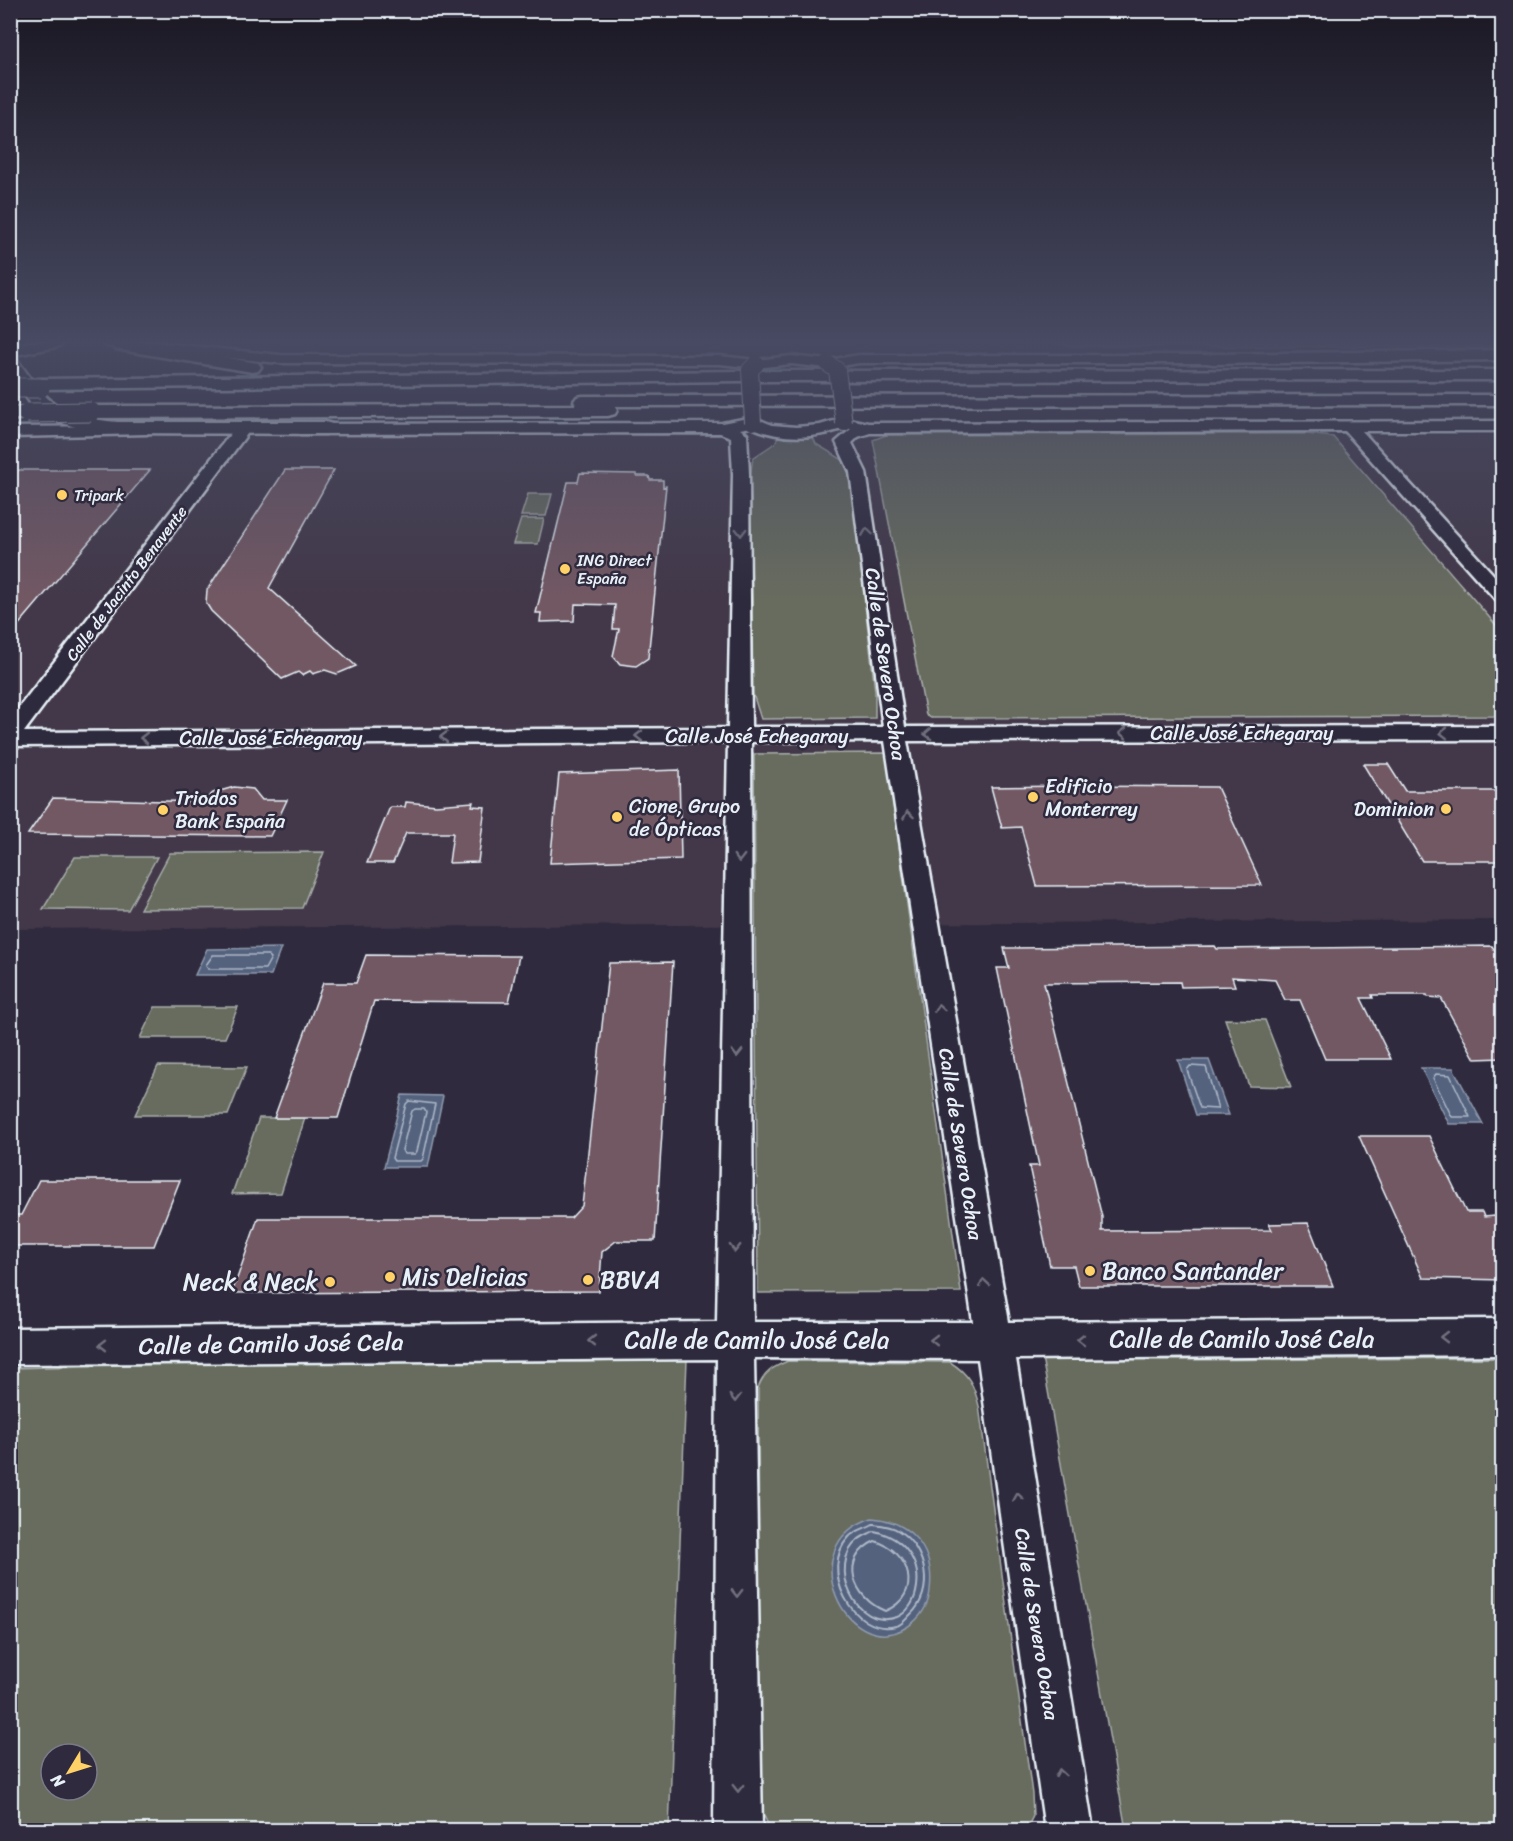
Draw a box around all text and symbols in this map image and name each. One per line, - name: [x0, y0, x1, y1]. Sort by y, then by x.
- place label: Tripark: [74, 481, 124, 510]
- marker: Tripark: [55, 488, 69, 502]
- street label: Calle de Jacinto Benavente: [58, 499, 195, 667]
- one-way arrow: [862, 527, 874, 536]
- one-way arrow: [735, 528, 747, 537]
- place label: ING Direct España: [576, 546, 652, 593]
- marker: ING Direct España: [558, 562, 572, 576]
- street label: Calle de Severo Ochoa: [855, 566, 916, 764]
- street label: Calle José Echegaray: [1151, 716, 1334, 751]
- street label: Calle José Echegaray: [666, 719, 849, 754]
- street label: Calle José Echegaray: [180, 721, 363, 756]
- one-way arrow: [1119, 727, 1128, 739]
- one-way arrow: [1440, 727, 1449, 739]
- one-way arrow: [924, 728, 933, 741]
- one-way arrow: [635, 730, 644, 742]
- one-way arrow: [440, 731, 449, 743]
- one-way arrow: [140, 732, 149, 744]
- place label: Edificio Monterrey: [1045, 769, 1138, 827]
- place label: Triodos Bank España: [175, 781, 286, 839]
- place label: Cione, Grupo de Ópticas: [629, 789, 740, 847]
- marker: Edificio Monterrey: [1026, 790, 1040, 804]
- place label: Dominion: [1354, 792, 1434, 827]
- marker: Dominion: [1439, 802, 1453, 816]
- marker: Triodos Bank España: [156, 803, 170, 817]
- marker: Cione, Grupo de Ópticas: [610, 810, 624, 824]
- one-way arrow: [903, 810, 915, 820]
- one-way arrow: [733, 853, 745, 862]
- one-way arrow: [934, 1003, 946, 1012]
- street label: Calle de Severo Ochoa: [928, 1045, 993, 1244]
- one-way arrow: [731, 1048, 744, 1057]
- one-way arrow: [729, 1243, 742, 1252]
- place label: Banco Santander: [1102, 1250, 1285, 1292]
- place label: Mis Delicias: [402, 1256, 528, 1298]
- place label: BBVA: [600, 1259, 661, 1301]
- place label: Neck & Neck: [183, 1261, 318, 1303]
- marker: Banco Santander: [1083, 1264, 1097, 1278]
- marker: Mis Delicias: [383, 1270, 397, 1284]
- marker: BBVA: [581, 1273, 595, 1287]
- marker: Neck & Neck: [323, 1275, 337, 1289]
- one-way arrow: [978, 1278, 990, 1288]
- street label: Calle de Camilo José Cela: [1110, 1318, 1374, 1360]
- street label: Calle de Camilo José Cela: [625, 1319, 889, 1361]
- street label: Calle de Camilo José Cela: [138, 1321, 404, 1367]
- one-way arrow: [1440, 1331, 1449, 1343]
- one-way arrow: [930, 1334, 939, 1346]
- one-way arrow: [1077, 1334, 1086, 1346]
- one-way arrow: [588, 1335, 597, 1347]
- one-way arrow: [99, 1339, 108, 1351]
- one-way arrow: [729, 1394, 741, 1403]
- one-way arrow: [1012, 1492, 1024, 1502]
- street label: Calle de Severo Ochoa: [1004, 1525, 1069, 1724]
- one-way arrow: [731, 1589, 743, 1598]
- north arrow: [39, 1742, 99, 1802]
- text: N: [42, 1767, 73, 1795]
- one-way arrow: [1055, 1768, 1067, 1777]
- one-way arrow: [731, 1784, 744, 1793]

